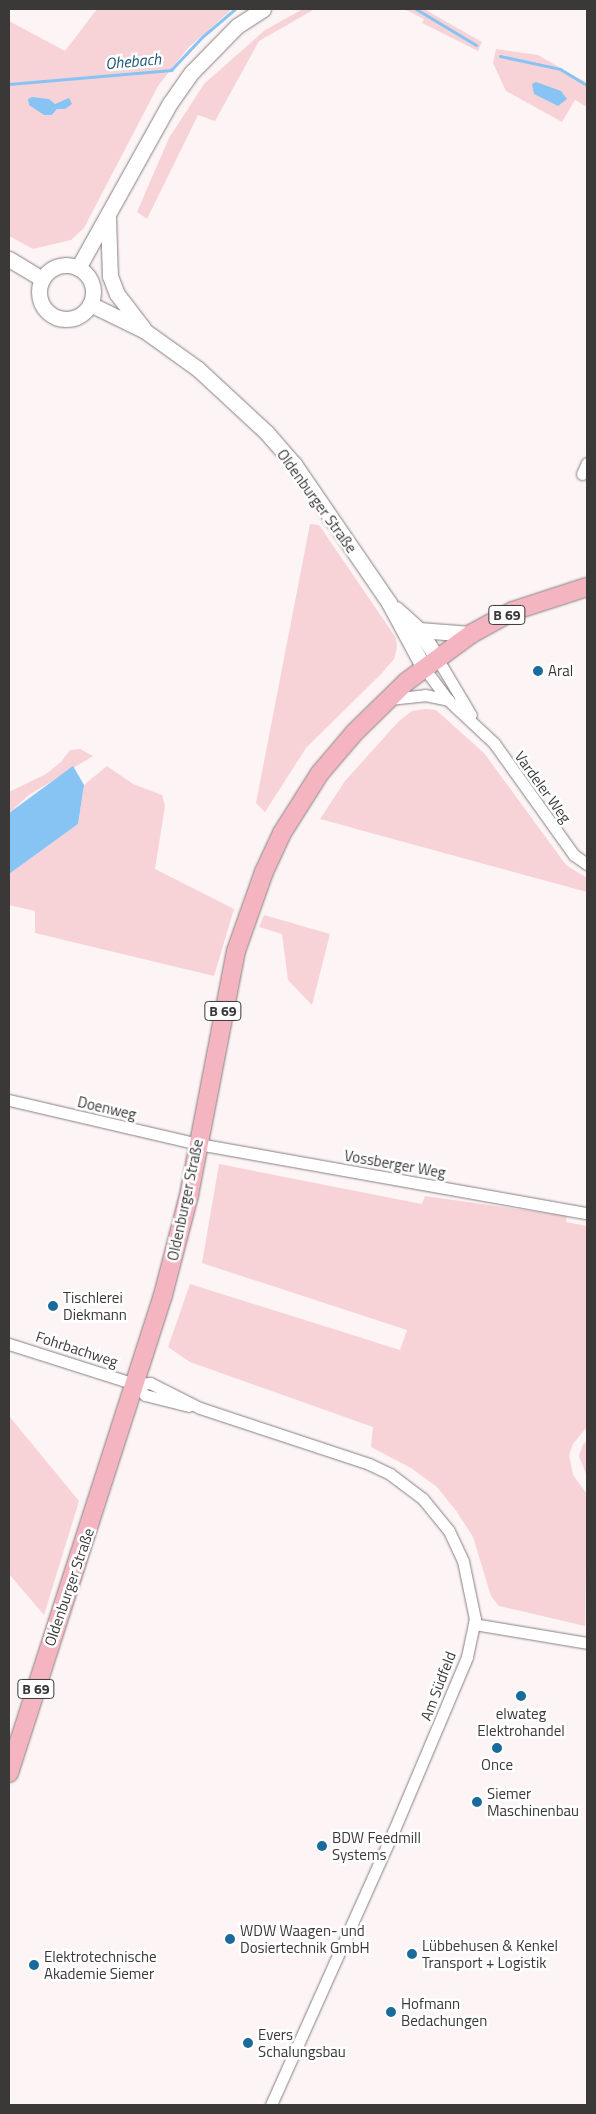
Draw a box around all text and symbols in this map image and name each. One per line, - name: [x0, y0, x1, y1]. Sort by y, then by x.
- water label: Ohebach: [104, 49, 162, 73]
- street label: Oldenburger Straße: [273, 446, 361, 556]
- road number: B 69: [488, 604, 526, 626]
- place label: Aral: [548, 662, 573, 680]
- marker: Aral: [532, 665, 544, 677]
- street label: Vardeler Weg: [511, 748, 575, 826]
- road number: B 69: [204, 999, 242, 1022]
- street label: Doenweg: [76, 1093, 138, 1123]
- street label: Oldenburger Straße: [163, 1138, 207, 1262]
- street label: Vossberger Weg: [343, 1146, 447, 1182]
- place label: Tischlerei Diekmann: [63, 1288, 127, 1323]
- marker: Tischlerei Diekmann: [47, 1300, 59, 1312]
- street label: Fohrbachweg: [34, 1327, 120, 1371]
- street label: Oldenburger Straße: [40, 1526, 98, 1648]
- street label: Am Südfeld: [417, 1649, 459, 1723]
- road number: B 69: [17, 1678, 55, 1700]
- marker: elwateg Elektrohandel: [515, 1690, 527, 1702]
- place label: elwateg Elektrohandel: [477, 1704, 565, 1739]
- marker: Once: [491, 1742, 503, 1754]
- place label: Once: [481, 1756, 513, 1774]
- place label: Siemer Maschinenbau: [487, 1784, 579, 1819]
- marker: Siemer Maschinenbau: [471, 1796, 483, 1808]
- place label: BDW Feedmill Systems: [332, 1828, 421, 1863]
- marker: BDW Feedmill Systems: [316, 1840, 328, 1852]
- place label: WDW Waagen- und Dosiertechnik GmbH: [240, 1921, 370, 1956]
- marker: WDW Waagen- und Dosiertechnik GmbH: [224, 1933, 236, 1945]
- place label: Lübbehusen & Kenkel Transport + Logistik: [422, 1936, 558, 1971]
- place label: Elektrotechnische Akademie Siemer: [44, 1947, 157, 1982]
- marker: Lübbehusen & Kenkel Transport + Logistik: [406, 1948, 418, 1960]
- marker: Elektrotechnische Akademie Siemer: [28, 1959, 40, 1971]
- place label: Hofmann Bedachungen: [401, 1994, 487, 2029]
- marker: Hofmann Bedachungen: [385, 2006, 397, 2018]
- place label: Evers Schalungsbau: [258, 2025, 346, 2060]
- marker: Evers Schalungsbau: [242, 2037, 254, 2049]

